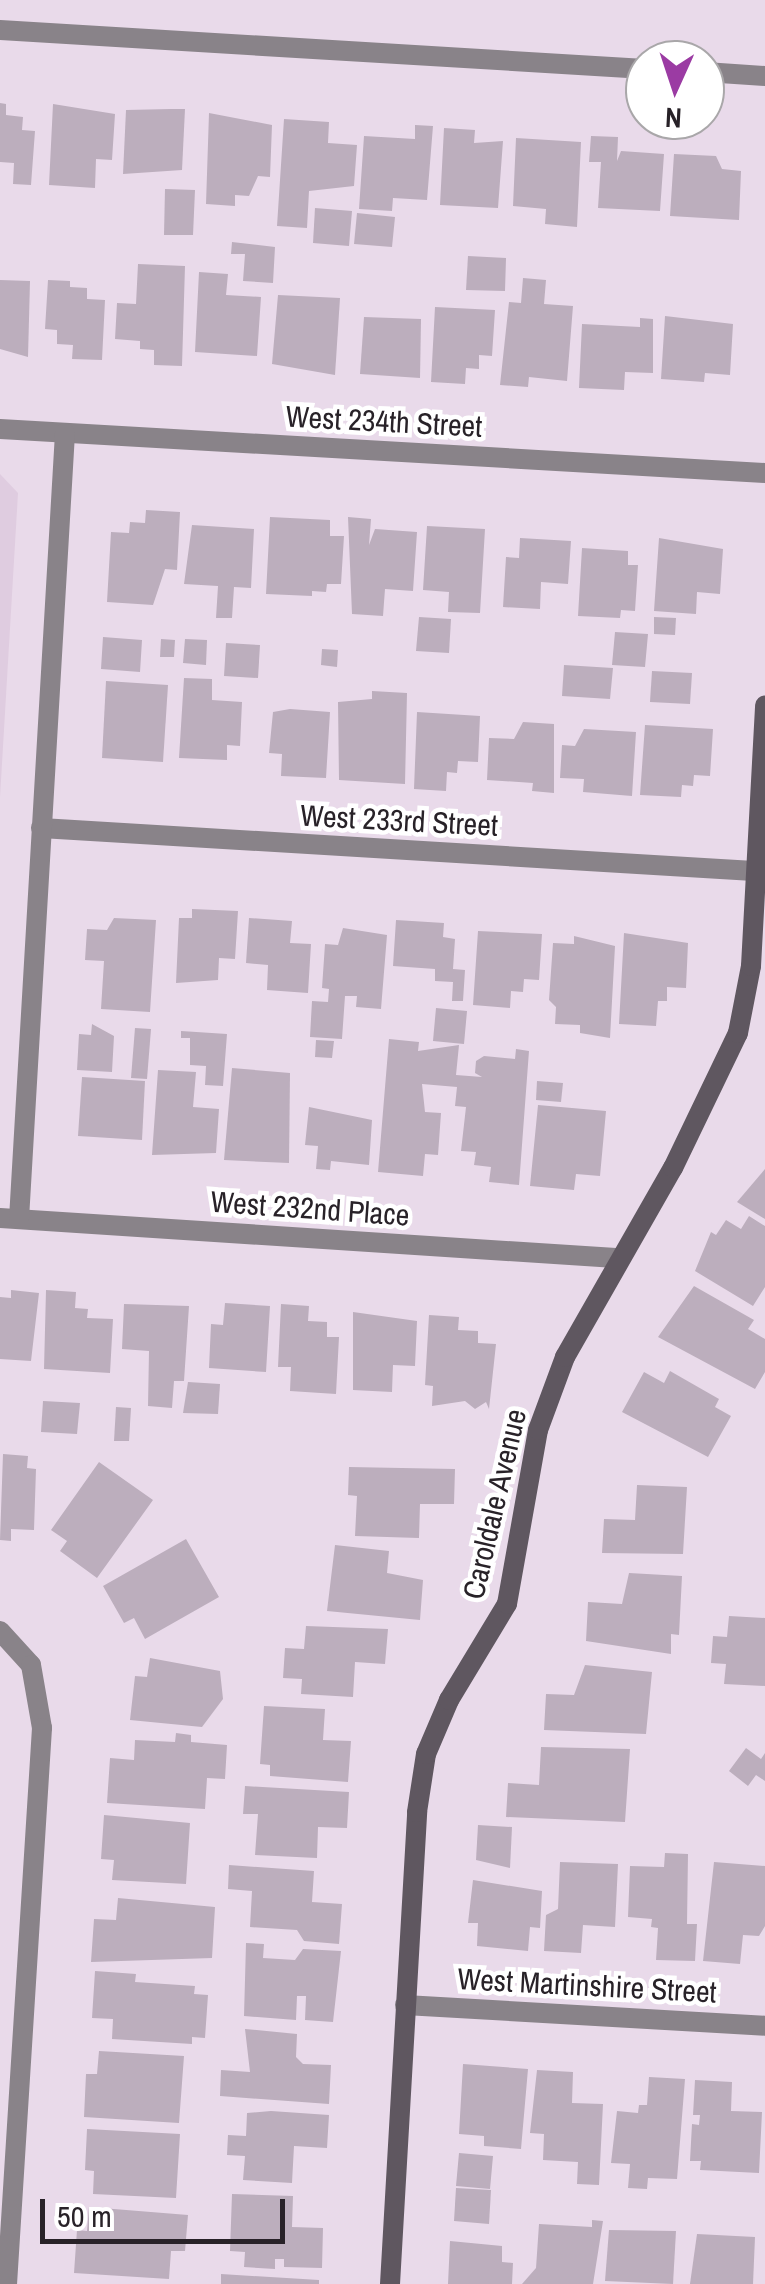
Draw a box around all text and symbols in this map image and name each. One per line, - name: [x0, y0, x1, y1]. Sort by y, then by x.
- north arrow: [625, 40, 725, 140]
- text: N: [664, 99, 683, 137]
- street label: West 234th Street: [285, 398, 483, 444]
- street label: West 233rd Street: [299, 797, 499, 843]
- street label: West 232nd Place: [209, 1183, 411, 1233]
- street label: Caroldale Avenue: [455, 1405, 533, 1603]
- street label: West Martinshire Street: [457, 1960, 717, 2010]
- scale bar: [45, 2179, 290, 2241]
- text: 50 m: [57, 2196, 112, 2236]

